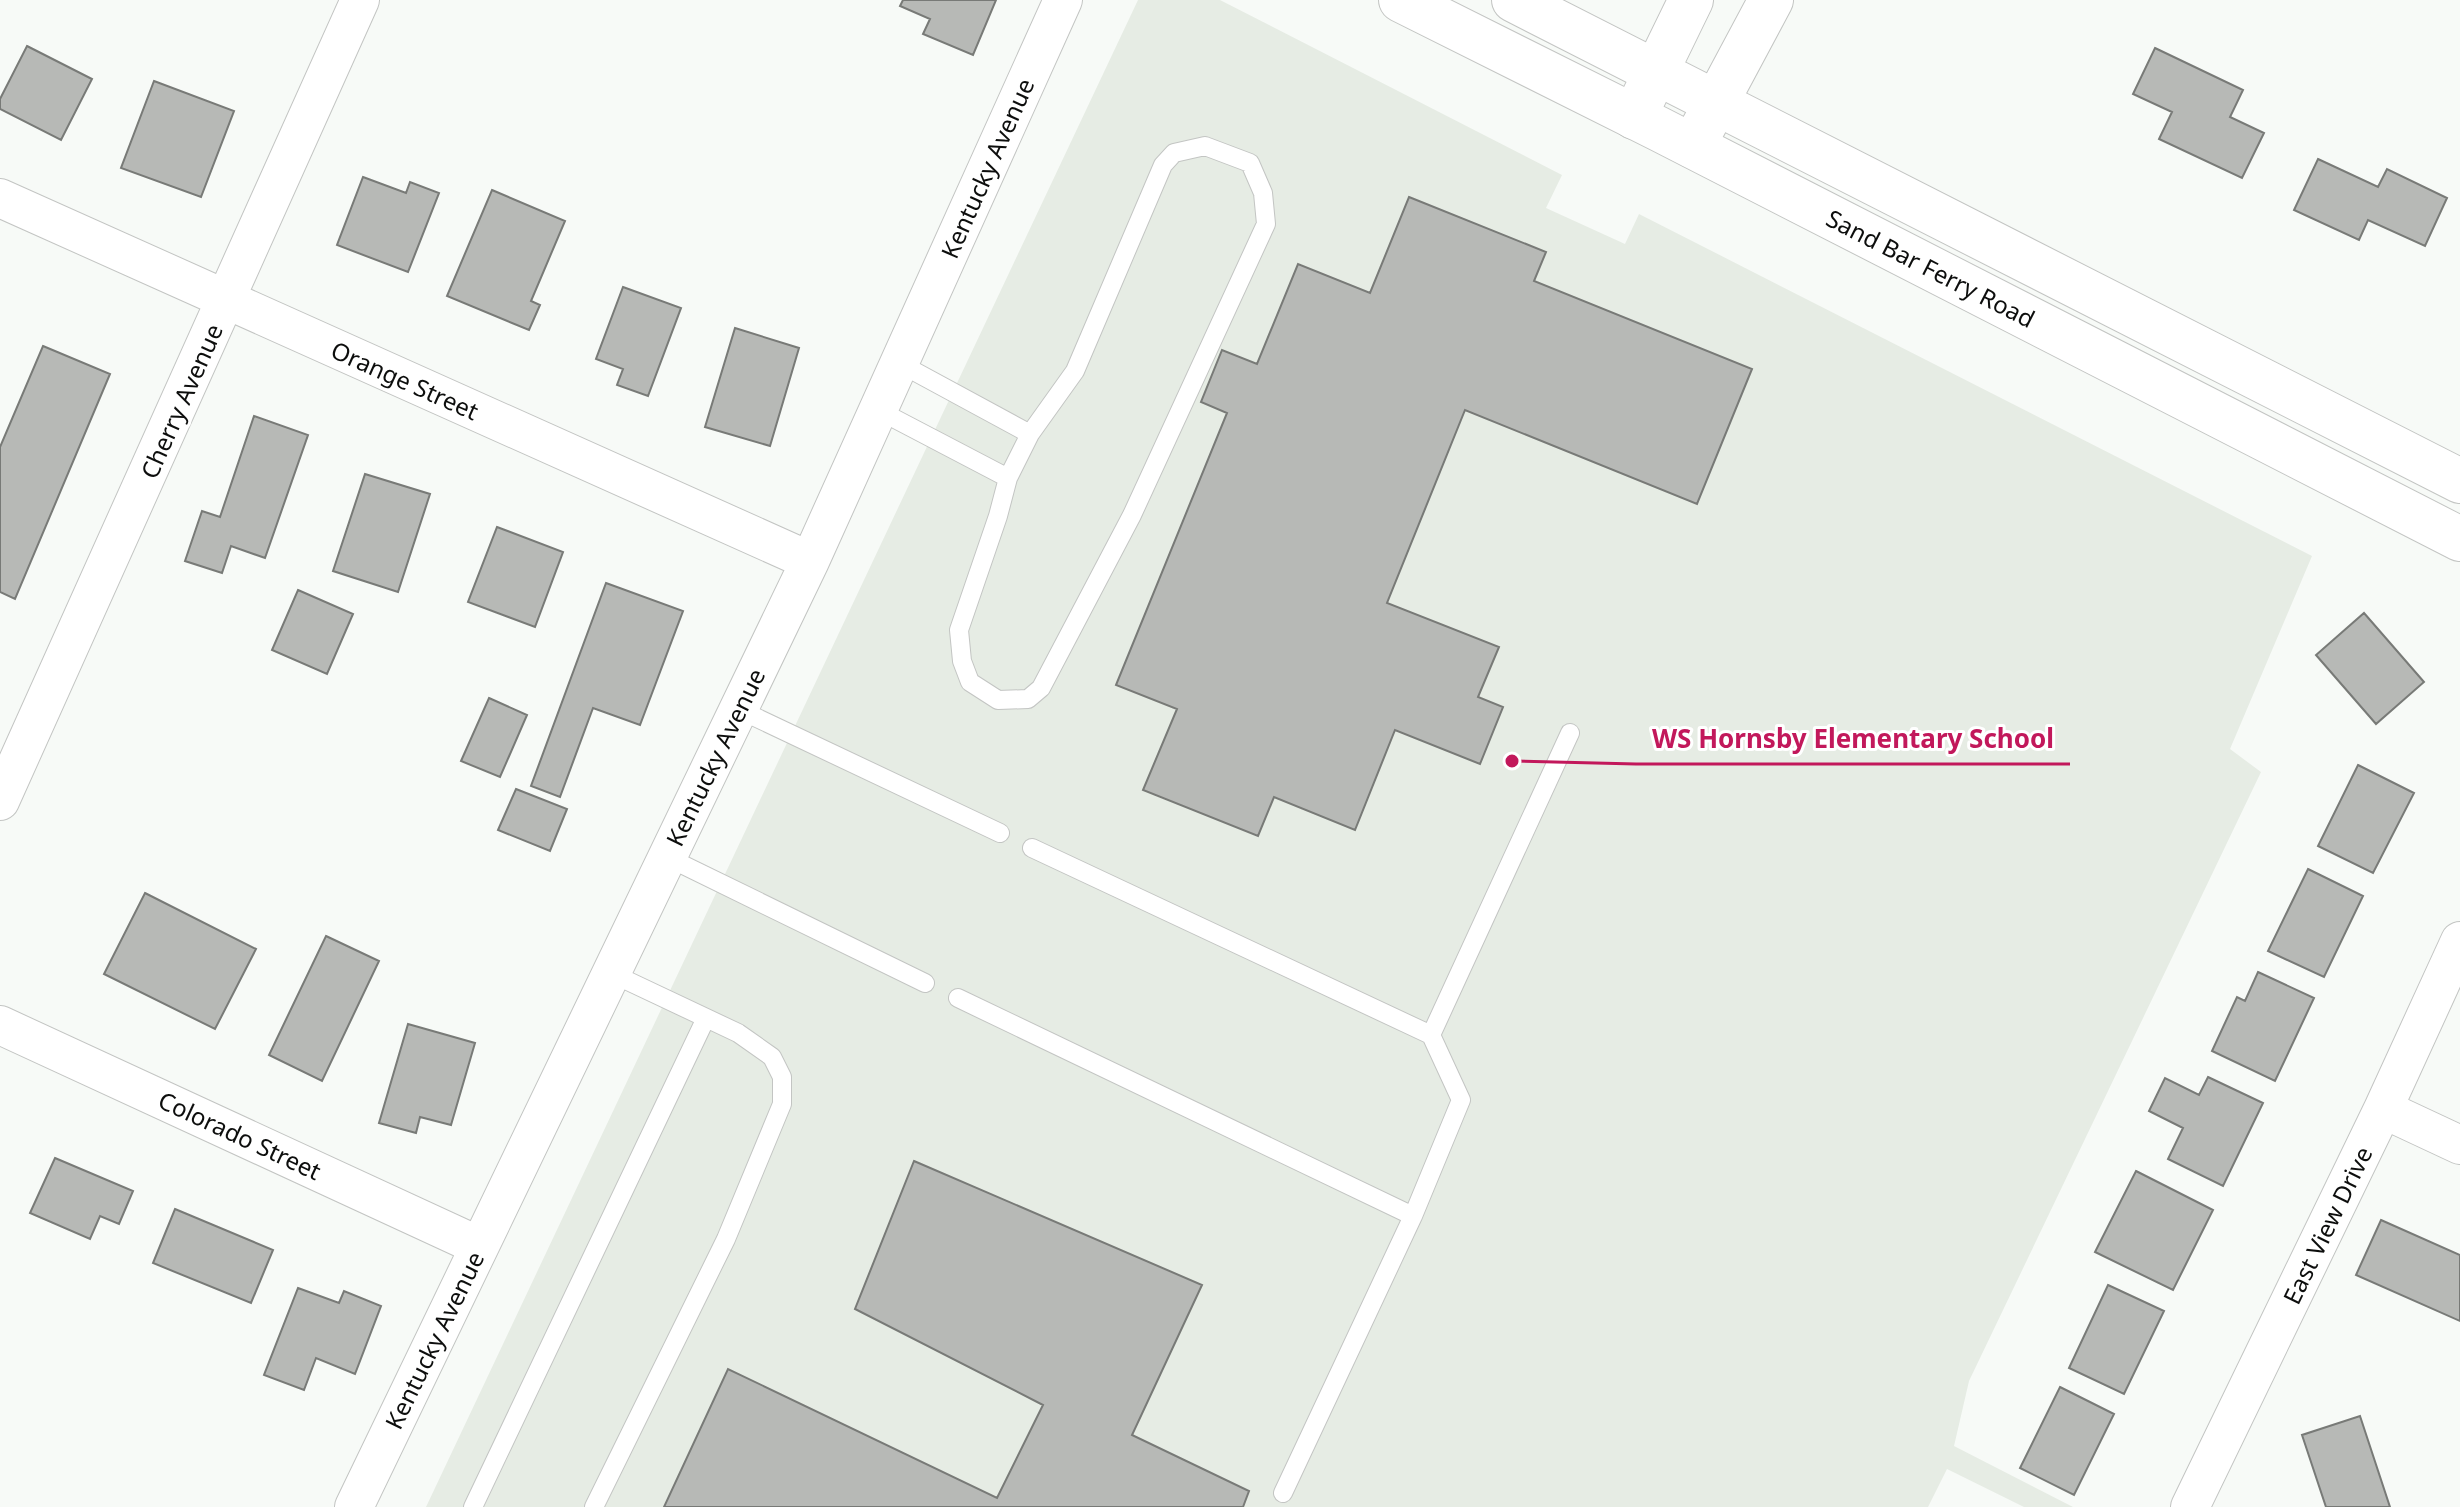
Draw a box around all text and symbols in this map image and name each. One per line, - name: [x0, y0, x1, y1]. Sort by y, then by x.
- street label: Kentucky Avenue: [933, 73, 1041, 263]
- street label: Sand Bar Ferry Road: [1821, 201, 2041, 335]
- street label: Cherry Avenue: [132, 318, 230, 484]
- street label: Orange Street: [326, 333, 484, 427]
- street label: Kentucky Avenue: [658, 663, 772, 851]
- callout: WS Hornsby Elementary School: [1636, 714, 2070, 764]
- text: WS Hornsby Elementary School: [1652, 720, 2054, 756]
- street label: Colorado Street: [153, 1083, 327, 1187]
- street label: East View Drive: [2275, 1141, 2379, 1309]
- street label: Kentucky Avenue: [377, 1246, 491, 1434]

